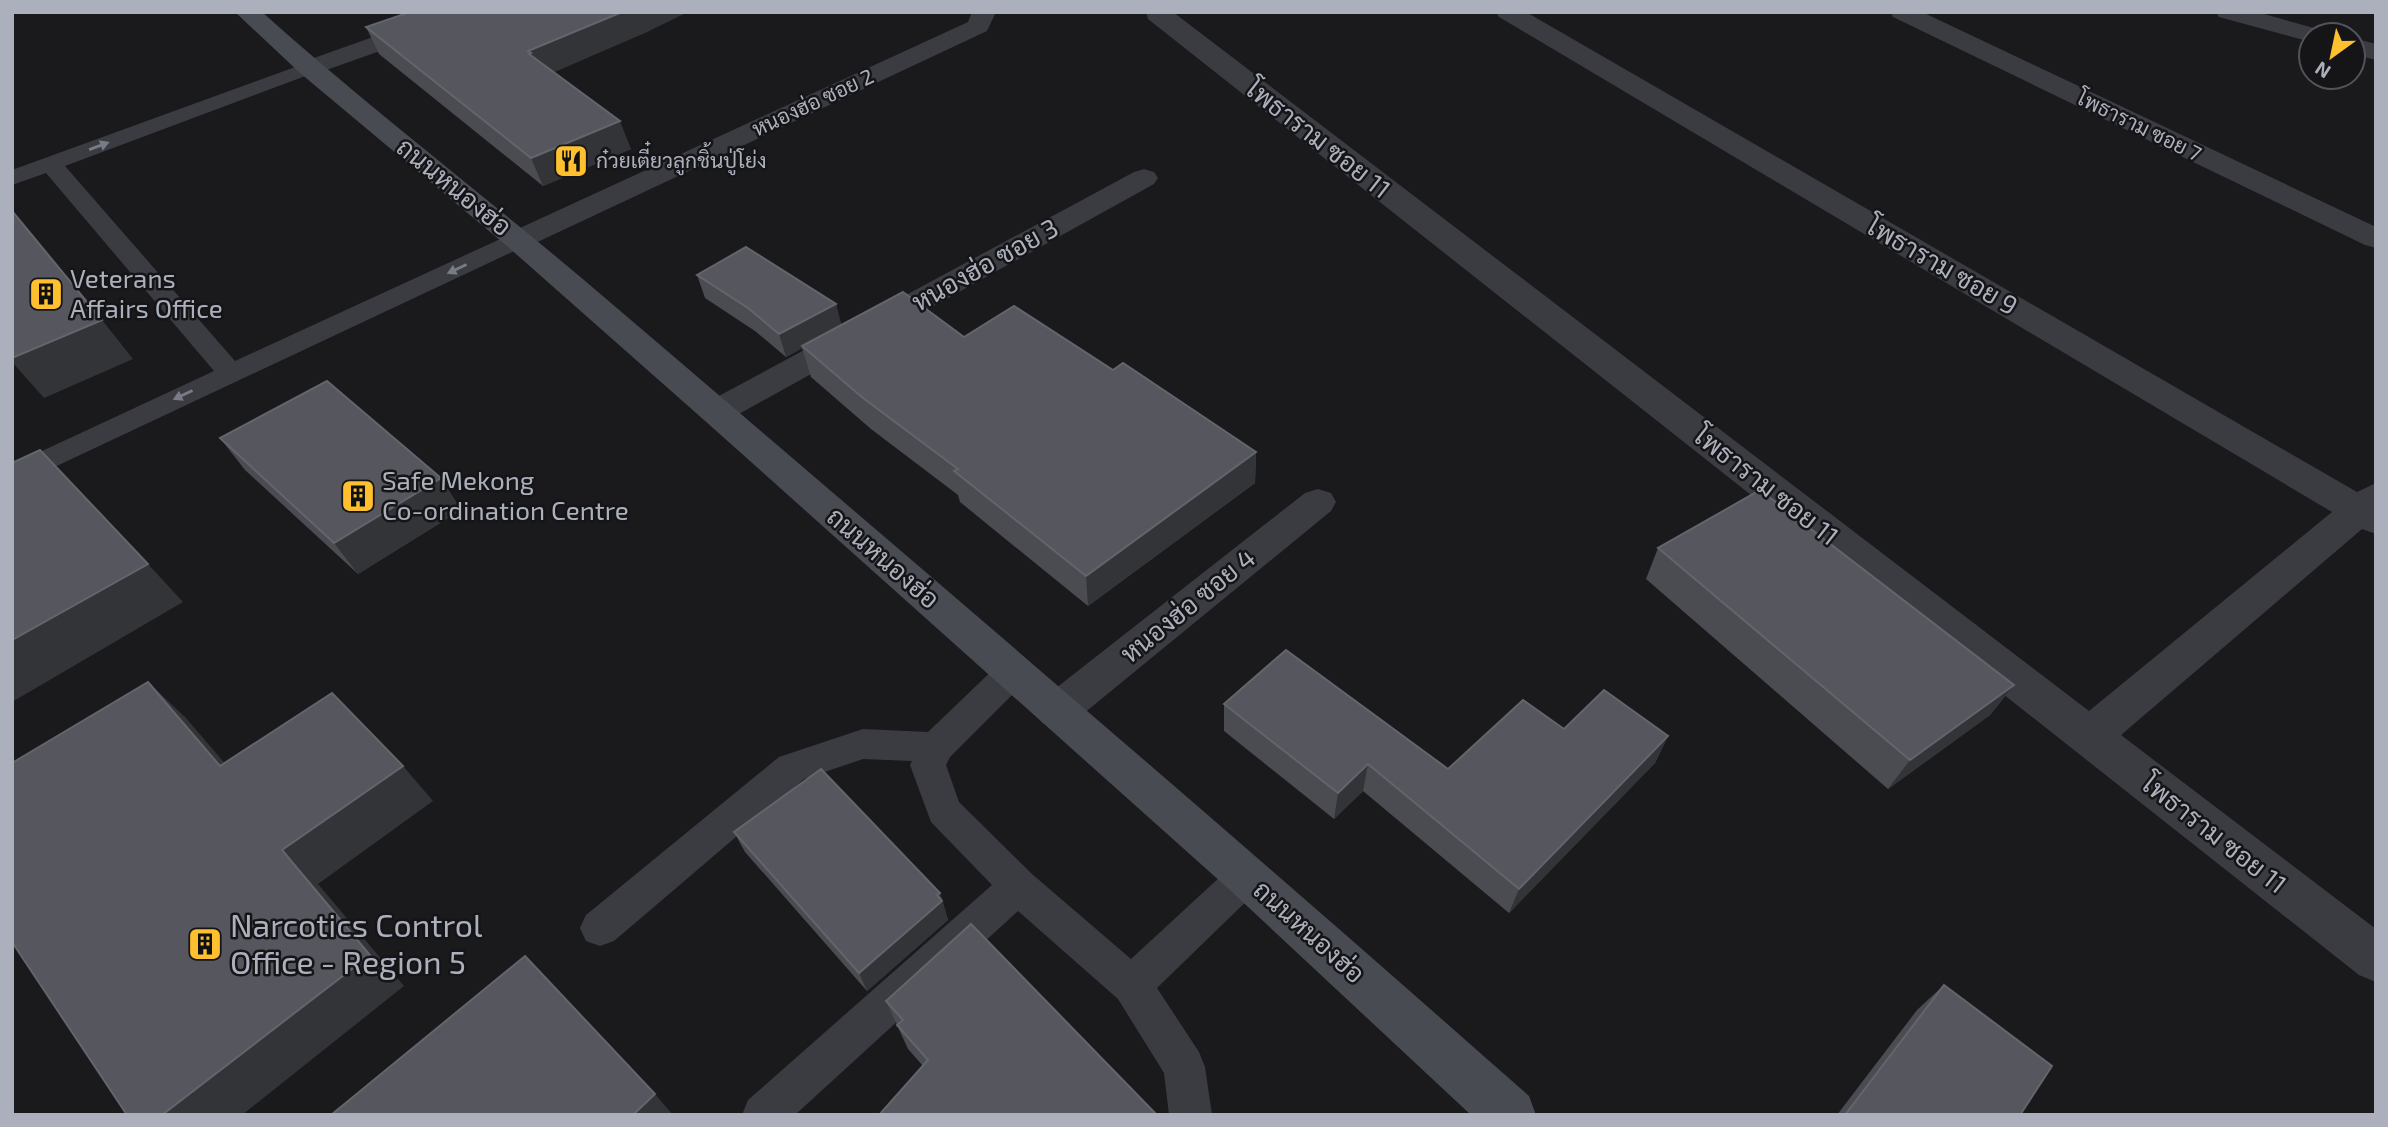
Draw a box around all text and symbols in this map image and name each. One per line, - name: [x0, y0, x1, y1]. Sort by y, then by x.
- north arrow: [2297, 21, 2367, 91]
- text: N: [2310, 57, 2334, 84]
- street label: หนองฮ่อ ซอย 2: [748, 63, 877, 141]
- street label: โพธาราม ซอย 11: [1239, 71, 1397, 204]
- street label: โพธาราม ซอย 7: [2072, 83, 2206, 166]
- street label: ถนนหนองฮ่อ: [391, 130, 518, 241]
- one-way arrow: [89, 140, 110, 151]
- place label: ก๋วยเตี๋ยวลูกชิ้นปู่โย่ง: [596, 141, 767, 176]
- restaurant icon: ก๋วยเตี๋ยวลูกชิ้นปู่โย่ง: [552, 142, 590, 180]
- street label: โพธาราม ซอย 9: [1860, 208, 2024, 320]
- street label: หนองฮ่อ ซอย 3: [906, 211, 1063, 317]
- place label: Veterans Affairs Office: [70, 262, 223, 323]
- one-way arrow: [446, 264, 467, 275]
- building icon: Veterans Affairs Office: [27, 275, 65, 313]
- one-way arrow: [173, 390, 194, 401]
- street label: โพธาราม ซอย 11: [1687, 418, 1845, 551]
- place label: Safe Mekong Co-ordination Centre: [382, 464, 629, 525]
- building icon: Safe Mekong Co-ordination Centre: [339, 477, 377, 515]
- street label: ถนนหนองฮ่อ: [822, 500, 946, 614]
- street label: หนองฮ่อ ซอย 4: [1114, 541, 1260, 668]
- street label: โพธาราม ซอย 11: [2135, 766, 2293, 899]
- street label: ถนนหนองฮ่อ: [1248, 873, 1372, 989]
- place label: Narcotics Control Office - Region 5: [230, 905, 483, 980]
- building icon: Narcotics Control Office - Region 5: [186, 925, 224, 963]

